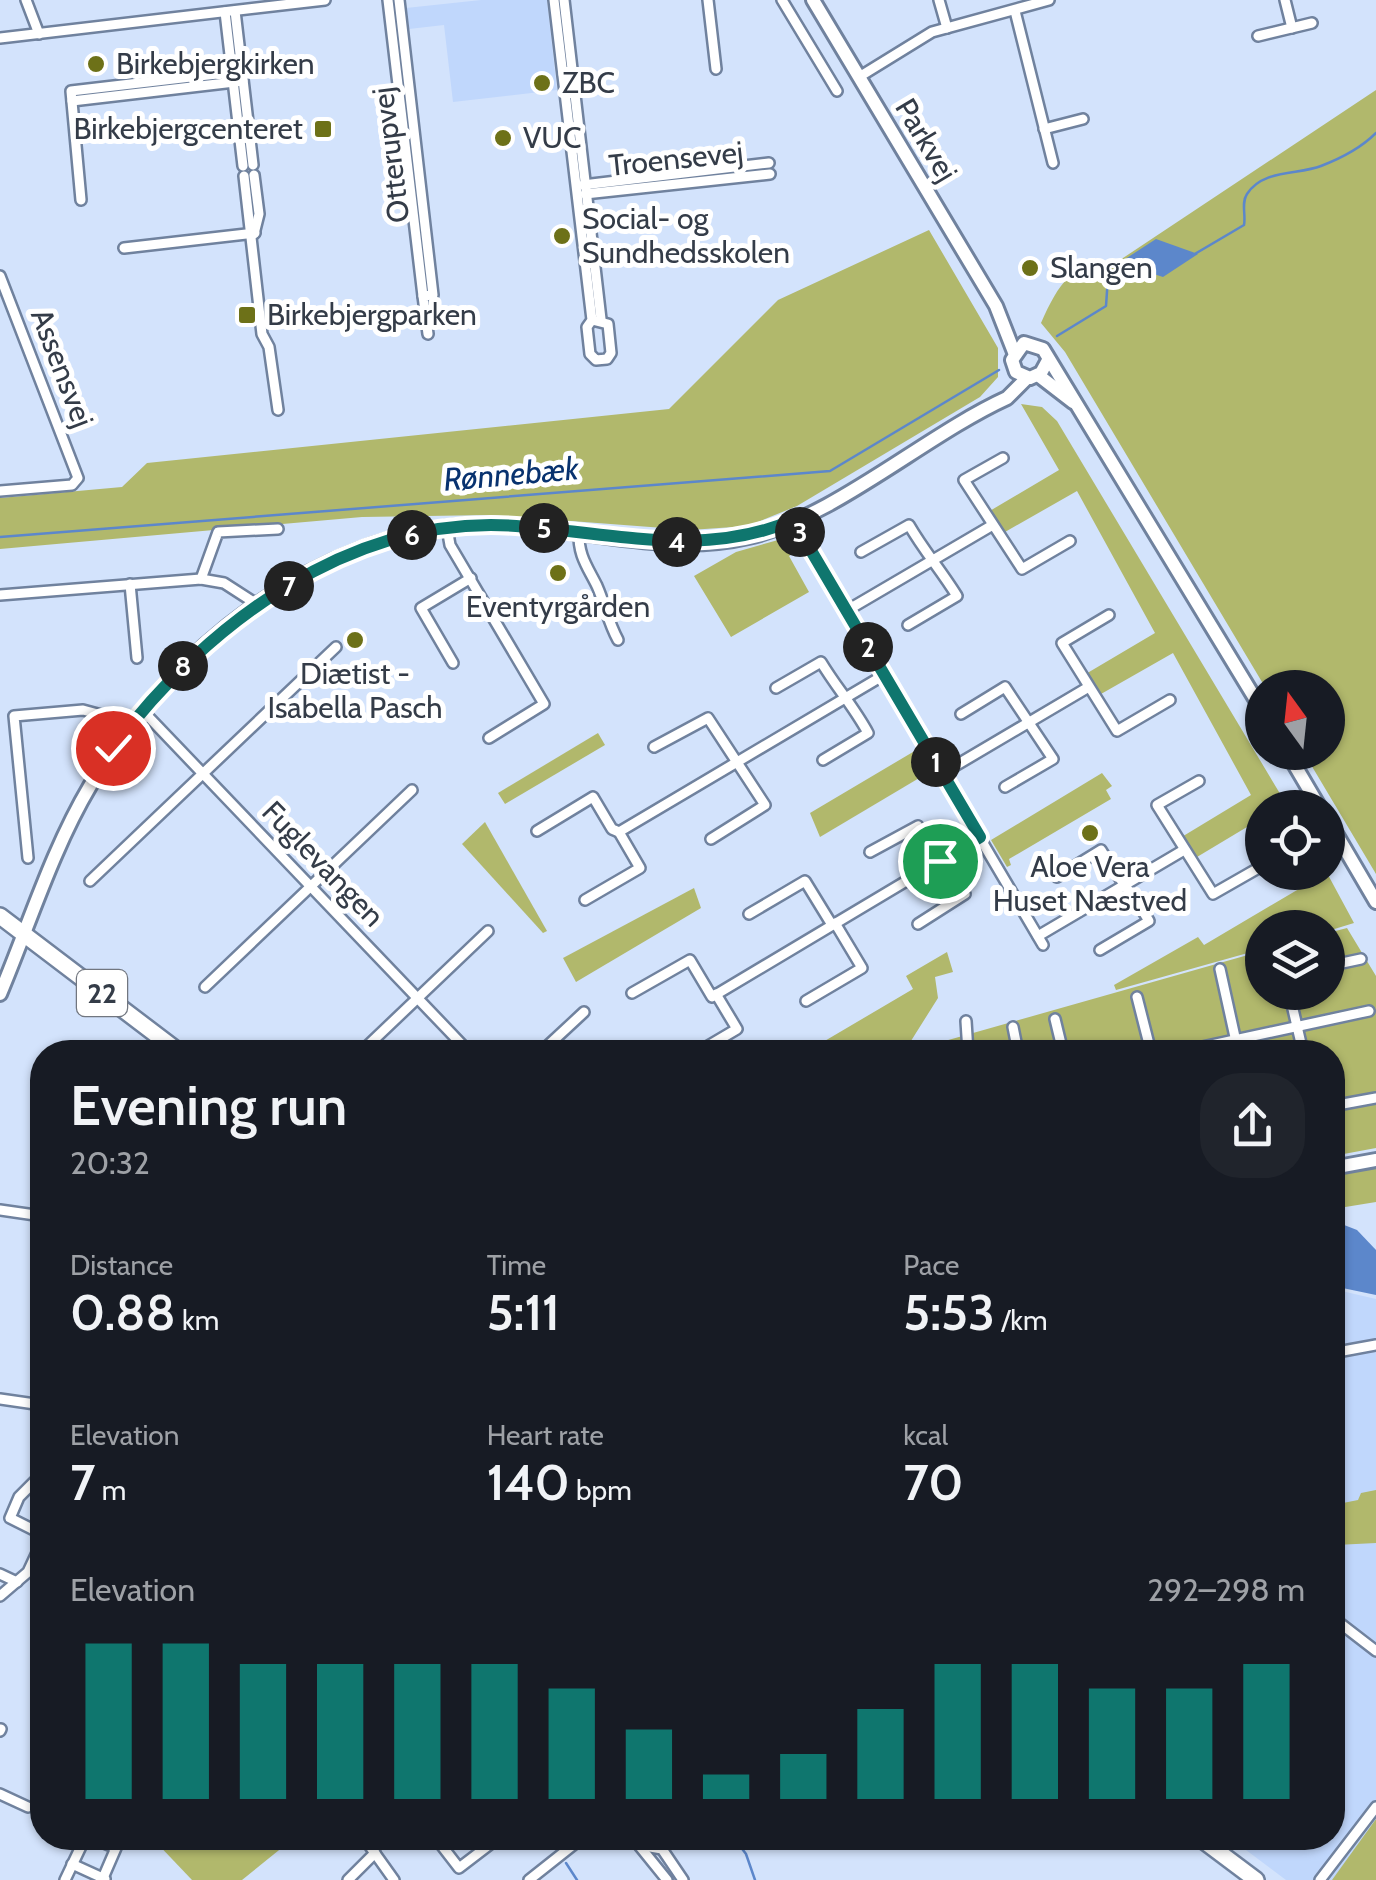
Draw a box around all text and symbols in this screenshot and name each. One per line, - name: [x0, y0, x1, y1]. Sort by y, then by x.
- place label: Birkebjergkirken: [116, 45, 315, 82]
- marker: Birkebjergkirken: [85, 53, 107, 75]
- place label: ZBC: [562, 64, 615, 101]
- marker: ZBC: [531, 72, 553, 94]
- street label: Otterupvej: [364, 85, 417, 225]
- street label: Parkvej: [887, 92, 966, 188]
- place label: Birkebjergcenteret: [73, 110, 303, 147]
- marker: Birkebjergcenteret: [312, 118, 334, 140]
- place label: VUC: [523, 119, 582, 156]
- marker: VUC: [492, 127, 514, 149]
- street label: Troensevej: [607, 133, 745, 184]
- place label: Social- og Sundhedsskolen: [582, 200, 790, 271]
- marker: Social- og Sundhedsskolen: [551, 225, 573, 247]
- place label: Slangen: [1050, 249, 1153, 286]
- marker: Slangen: [1019, 257, 1041, 279]
- place label: Birkebjergparken: [267, 296, 477, 333]
- street label: Assensvej: [23, 303, 102, 432]
- marker: Birkebjergparken: [236, 304, 258, 326]
- water label: Rønnebæk: [442, 448, 581, 499]
- pin: 5: [519, 503, 569, 553]
- pin: 3: [775, 507, 825, 557]
- pin: 6: [387, 510, 437, 560]
- text: 5: [536, 511, 552, 545]
- text: 3: [792, 515, 808, 549]
- pin: 4: [652, 517, 702, 567]
- text: 6: [404, 518, 420, 552]
- text: 4: [668, 525, 686, 559]
- pin: 7: [264, 561, 314, 611]
- marker: Eventyrgården: [547, 562, 569, 584]
- text: 7: [282, 569, 296, 603]
- place label: Eventyrgården: [466, 588, 650, 625]
- pin: 2: [843, 622, 893, 672]
- marker: Diætist - Isabella Pasch: [344, 629, 366, 651]
- text: 2: [861, 630, 875, 664]
- pin: 8: [158, 641, 208, 691]
- text: 8: [175, 649, 191, 683]
- place label: Diætist - Isabella Pasch: [268, 655, 442, 726]
- north arrow: [1245, 670, 1345, 770]
- map controls: [1245, 670, 1345, 1010]
- pin: [71, 706, 156, 791]
- icon: check: [86, 721, 141, 776]
- pin: 1: [911, 737, 961, 787]
- text: 1: [931, 745, 941, 779]
- button: locate: [1245, 790, 1345, 890]
- street label: Fuglevangen: [254, 793, 392, 934]
- pin: [898, 819, 983, 904]
- marker: Aloe Vera Huset Næstved: [1079, 822, 1101, 844]
- icon: arrive: [913, 834, 968, 889]
- place label: Aloe Vera Huset Næstved: [993, 848, 1187, 919]
- button: layers: [1245, 910, 1345, 1010]
- road number: 22: [77, 970, 127, 1016]
- text: Evening run: [70, 1072, 347, 1139]
- button: share: [1200, 1073, 1305, 1178]
- text: 20:32: [70, 1143, 150, 1182]
- text: Distance: [70, 1248, 173, 1282]
- text: Time: [487, 1248, 546, 1282]
- text: Pace: [903, 1248, 959, 1282]
- text: 0.88: [70, 1282, 176, 1343]
- text: 5:11: [487, 1282, 560, 1343]
- text: 5:53: [903, 1282, 995, 1343]
- text: km: [176, 1303, 219, 1337]
- text: /km: [995, 1303, 1047, 1337]
- text: Elevation: [70, 1418, 179, 1452]
- text: Heart rate: [487, 1418, 604, 1452]
- text: kcal: [903, 1418, 948, 1452]
- text: 7: [70, 1452, 95, 1513]
- text: 140: [487, 1452, 570, 1513]
- text: 70: [903, 1452, 963, 1513]
- text: m: [95, 1473, 126, 1507]
- text: bpm: [570, 1473, 632, 1507]
- text: Elevation: [70, 1570, 195, 1609]
- text: 292–298 m: [1147, 1570, 1305, 1609]

